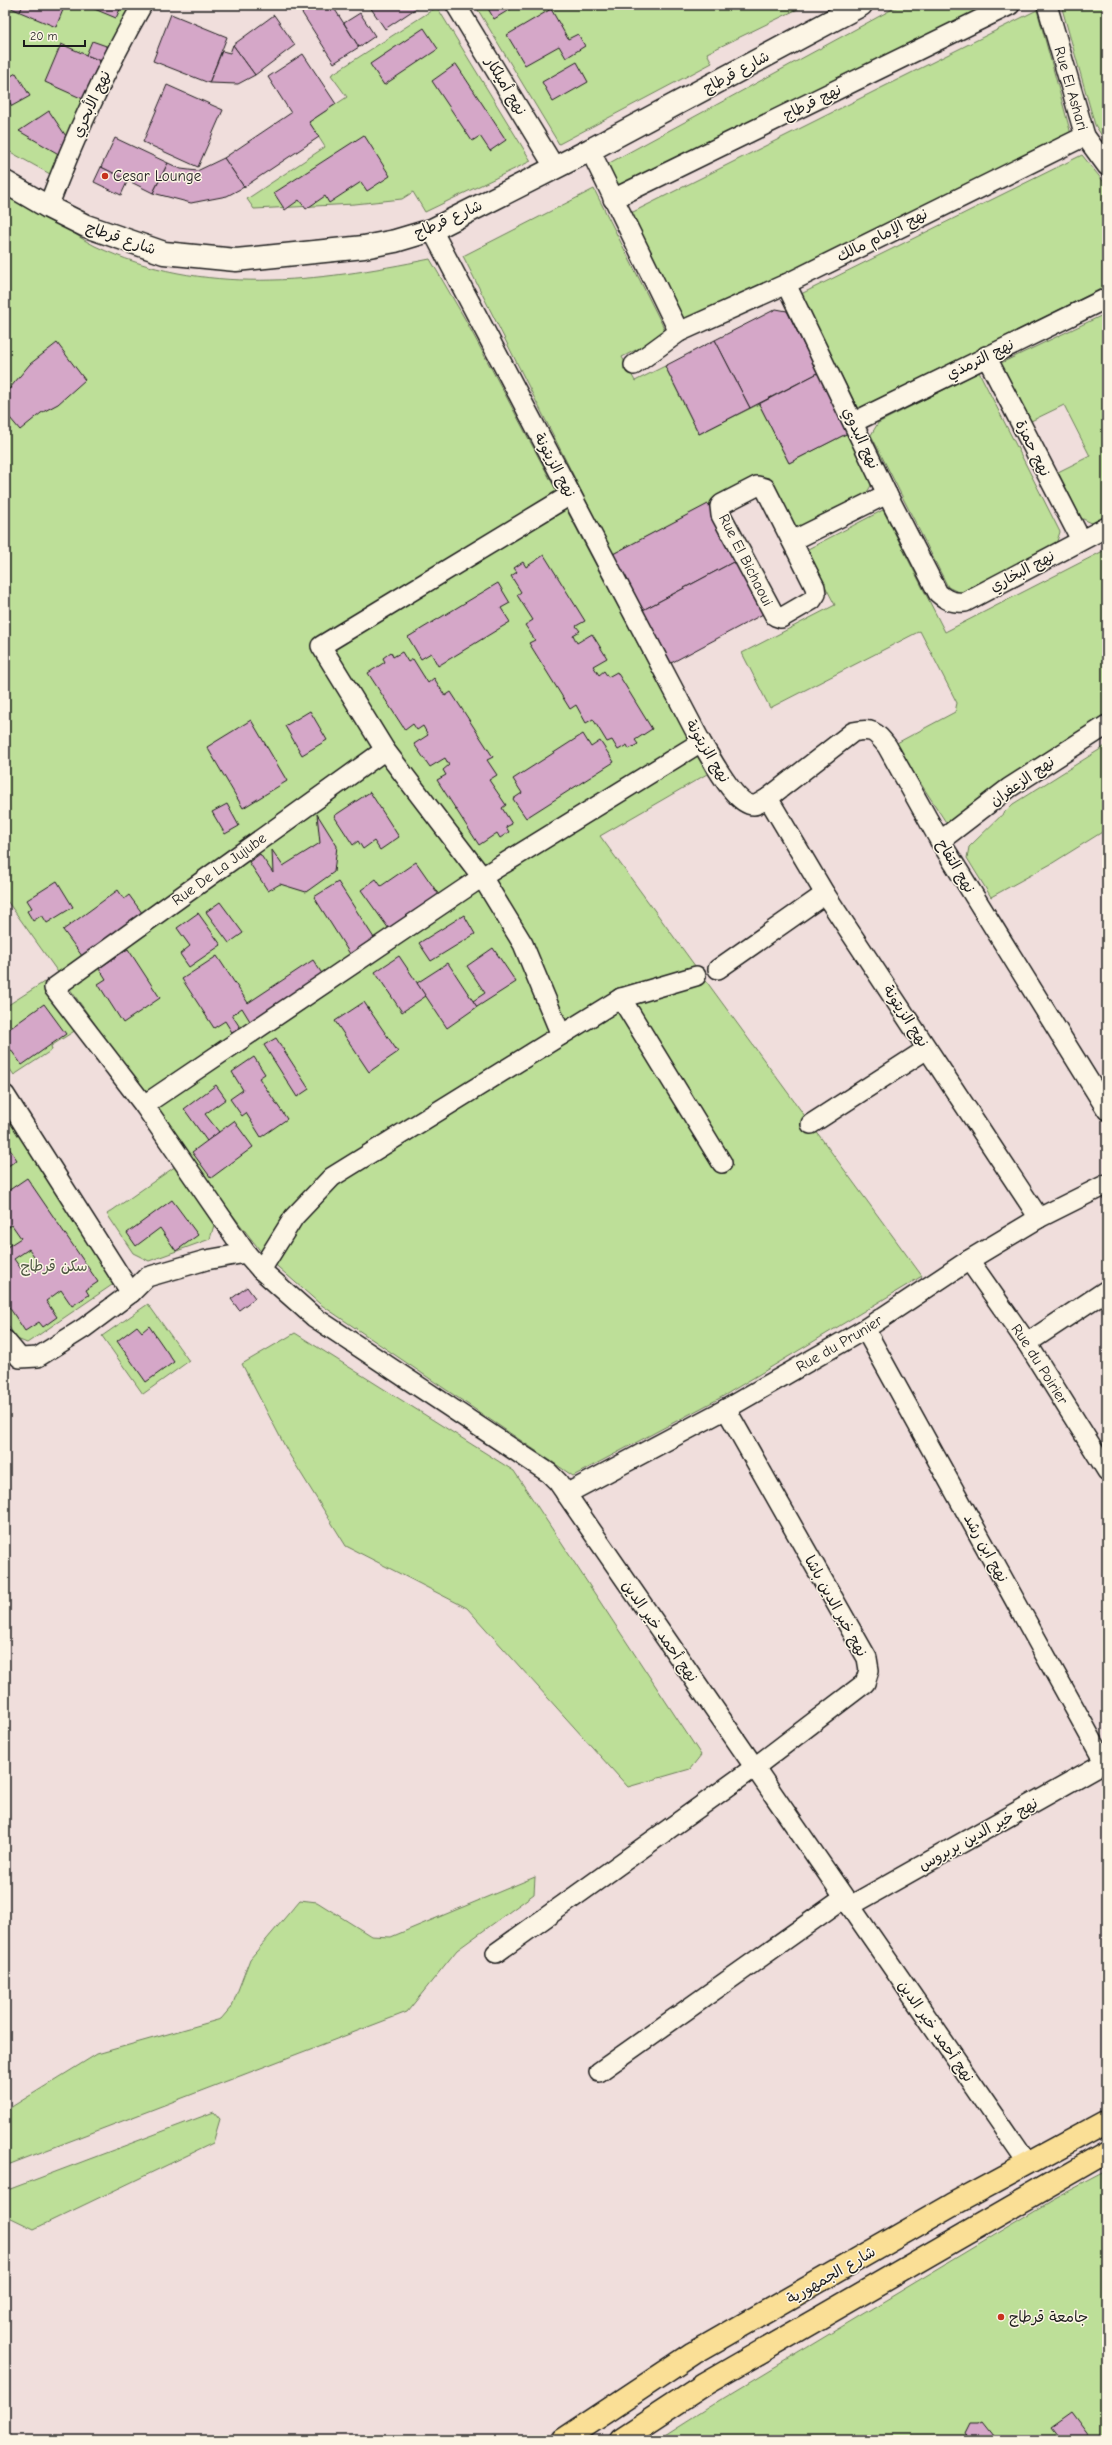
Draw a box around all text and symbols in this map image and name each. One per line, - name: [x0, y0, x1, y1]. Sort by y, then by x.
- scale bar: [24, 22, 85, 48]
- text: 20 m: [30, 29, 58, 43]
- street label: Rue El Ashari: [1051, 44, 1092, 133]
- street label: شارع قرطاج: [700, 47, 773, 98]
- street label: نهج أميلكار: [480, 53, 530, 119]
- street label: نهج الأبحري: [67, 67, 116, 141]
- street label: نهج قرطاج: [780, 80, 845, 125]
- place label: Cesar Lounge: [113, 167, 202, 185]
- marker: Cesar Lounge: [100, 171, 110, 181]
- street label: شارع قرطاج: [411, 196, 485, 243]
- street label: نهج الإمام مالك: [834, 204, 931, 267]
- street label: شارع قرطاج: [83, 218, 158, 259]
- street label: نهج الترمذي: [943, 335, 1018, 385]
- street label: نهج البدوي: [837, 404, 883, 472]
- street label: نهج حمزة: [1011, 417, 1054, 480]
- street label: نهج الزيتونة: [530, 430, 579, 501]
- street label: Rue El Bichaoui: [715, 511, 777, 609]
- street label: نهج البخاري: [987, 546, 1058, 597]
- street label: نهج الزيتونة: [681, 716, 734, 786]
- street label: نهج الزعفران: [986, 752, 1058, 811]
- street label: Rue De La Jujube: [168, 828, 270, 909]
- street label: نهج التفاح: [932, 836, 979, 897]
- street label: نهج الزيتونة: [878, 982, 933, 1051]
- park label: سكن قرطاج: [20, 1257, 88, 1276]
- street label: Rue du Prunier: [793, 1311, 886, 1376]
- street label: Rue du Poirier: [1008, 1321, 1072, 1408]
- street label: نهج ابن رشد: [959, 1511, 1012, 1586]
- street label: نهج خير الدين باشا: [800, 1552, 871, 1660]
- street label: نهج أحمد خير الدين: [617, 1577, 702, 1686]
- street label: نهج خير الدين بربروس: [915, 1794, 1041, 1875]
- street label: نهج أحمد خير الدين: [893, 1977, 978, 2086]
- street label: شارع الجمهورية: [784, 2242, 879, 2308]
- place label: جامعة قرطاج: [1009, 2308, 1088, 2327]
- marker: جامعة قرطاج: [996, 2312, 1006, 2322]

